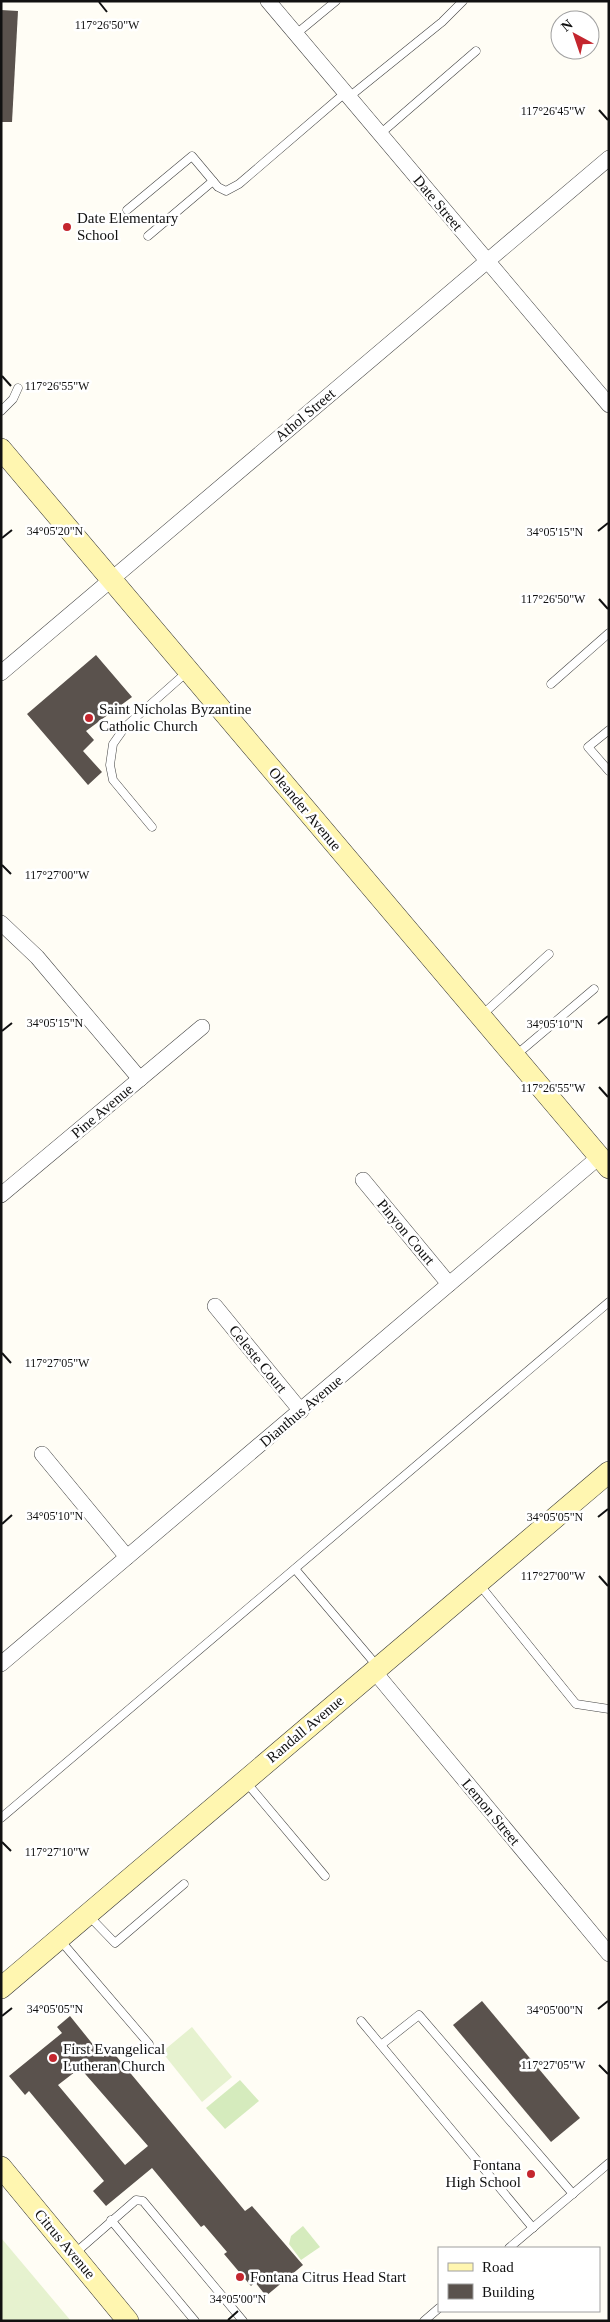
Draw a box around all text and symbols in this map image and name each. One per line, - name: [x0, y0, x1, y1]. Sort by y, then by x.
- north arrow: [550, 10, 600, 60]
- text: N: [558, 16, 576, 34]
- text: 117°26'50"W: [75, 18, 140, 32]
- text: 117°26'45"W: [521, 104, 586, 118]
- street label: Date Street: [410, 172, 466, 234]
- place label: Date Elementary School: [77, 210, 179, 243]
- marker: Date Elementary School: [61, 221, 73, 233]
- text: 117°26'55"W: [25, 379, 90, 393]
- street label: Athol Street: [272, 385, 339, 445]
- text: 34°05'20"N: [27, 524, 84, 538]
- text: 34°05'15"N: [527, 525, 584, 539]
- text: 117°26'50"W: [521, 592, 586, 606]
- place label: Saint Nicholas Byzantine Catholic Church: [99, 701, 252, 734]
- marker: Saint Nicholas Byzantine Catholic Church: [83, 712, 95, 724]
- street label: Oleander Avenue: [266, 764, 345, 854]
- text: 117°27'00"W: [25, 868, 90, 882]
- text: 34°05'15"N: [27, 1016, 84, 1030]
- text: 34°05'10"N: [527, 1017, 584, 1031]
- street label: Pine Avenue: [68, 1081, 136, 1141]
- text: 117°26'55"W: [521, 1081, 586, 1095]
- street label: Pinyon Court: [374, 1196, 439, 1269]
- street label: Celeste Court: [226, 1322, 291, 1397]
- text: 117°27'05"W: [25, 1356, 90, 1370]
- street label: Dianthus Avenue: [257, 1372, 346, 1450]
- text: 34°05'10"N: [27, 1509, 84, 1523]
- text: 34°05'05"N: [527, 1510, 584, 1524]
- text: 117°27'00"W: [521, 1569, 586, 1583]
- street label: Randall Avenue: [263, 1692, 347, 1766]
- street label: Lemon Street: [459, 1776, 524, 1849]
- text: 117°27'10"W: [25, 1845, 90, 1859]
- text: 34°05'05"N: [27, 2002, 84, 2016]
- text: 34°05'00"N: [527, 2003, 584, 2017]
- place label: First Evangelical Lutheran Church: [63, 2041, 166, 2074]
- marker: First Evangelical Lutheran Church: [47, 2052, 59, 2064]
- text: 117°27'05"W: [521, 2058, 586, 2072]
- place label: Fontana High School: [446, 2157, 521, 2190]
- marker: Fontana High School: [525, 2168, 537, 2180]
- street label: Citrus Avenue: [32, 2206, 99, 2282]
- legend: [438, 2247, 600, 2312]
- text: Road: [482, 2259, 514, 2275]
- place label: Fontana Citrus Head Start: [250, 2269, 407, 2285]
- marker: Fontana Citrus Head Start: [234, 2271, 246, 2283]
- text: Building: [482, 2284, 535, 2300]
- text: 34°05'00"N: [210, 2292, 267, 2306]

